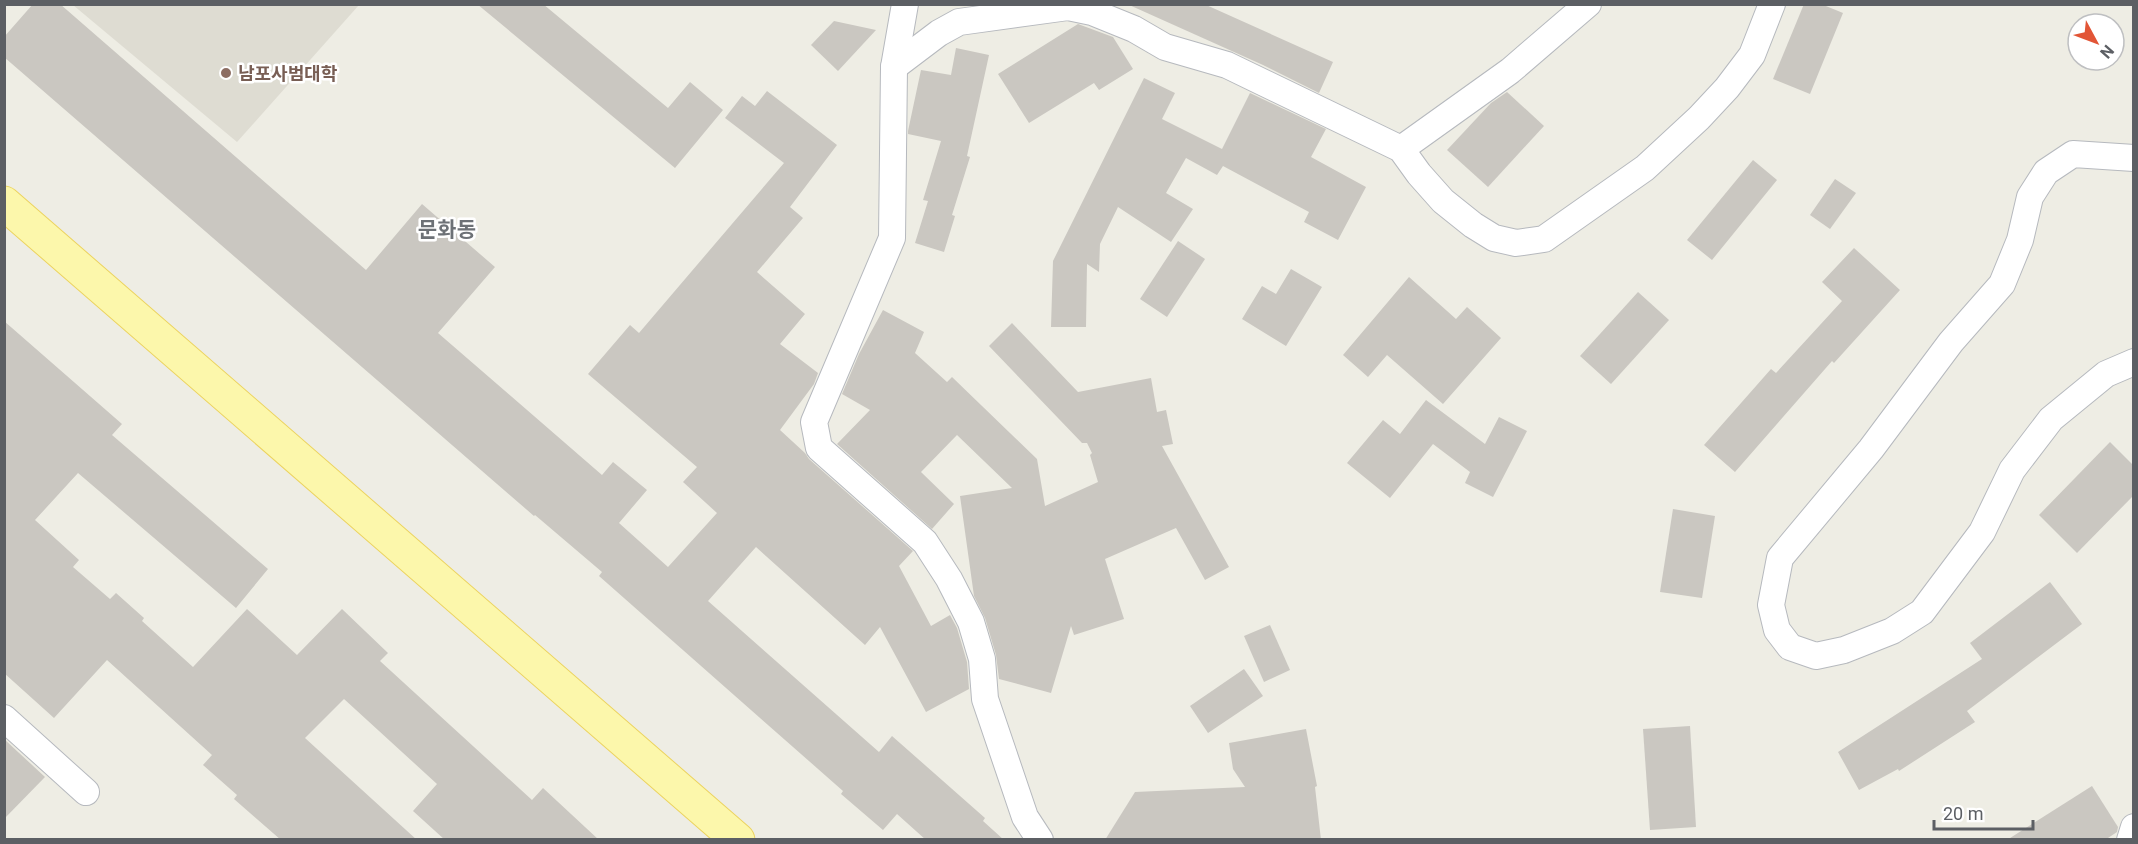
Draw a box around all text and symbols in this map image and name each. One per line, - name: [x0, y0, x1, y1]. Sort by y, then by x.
- north arrow: [2066, 12, 2126, 72]
- text: N: [2096, 41, 2118, 62]
- place label: 남포사범대학: [238, 63, 338, 84]
- marker: 남포사범대학: [219, 66, 233, 80]
- district label: 문화동: [418, 218, 476, 242]
- scale bar: [1934, 793, 2033, 831]
- text: 20 m: [1943, 803, 1983, 824]

